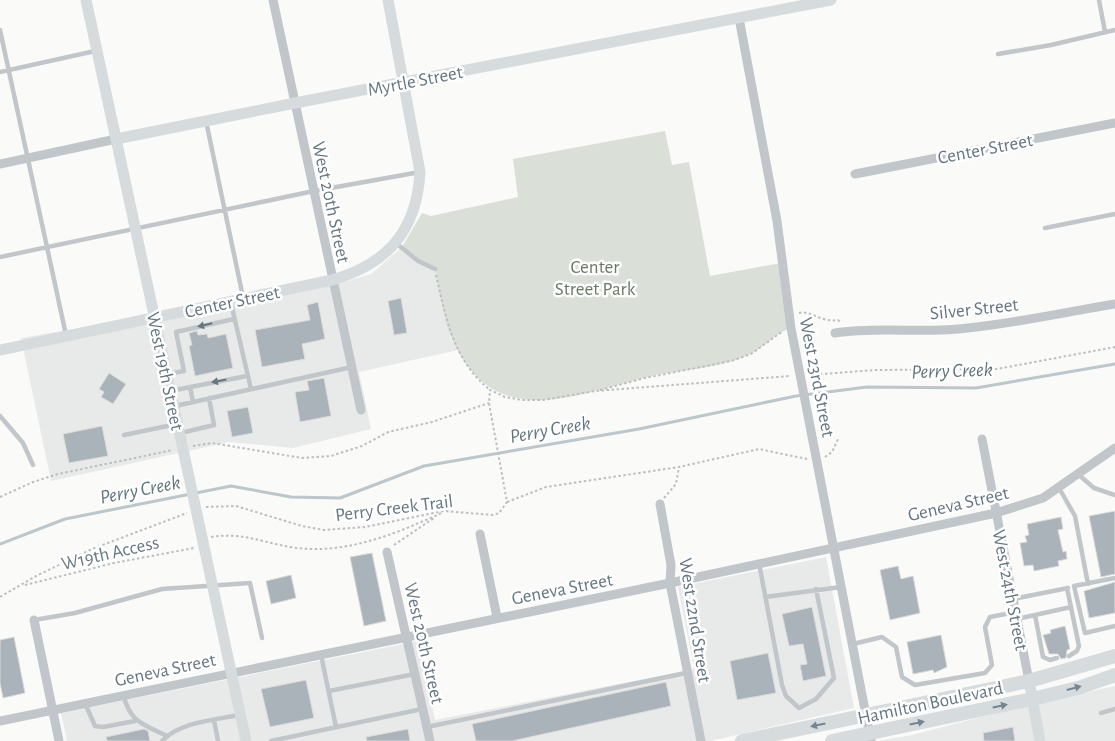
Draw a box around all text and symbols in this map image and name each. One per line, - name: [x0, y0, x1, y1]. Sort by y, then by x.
- street label: Myrtle Street: [366, 63, 464, 100]
- street label: Center Street: [936, 131, 1035, 168]
- street label: West 20th Street: [308, 140, 353, 265]
- park label: Center Street Park: [555, 258, 636, 299]
- street label: Center Street: [183, 283, 282, 322]
- street label: Silver Street: [929, 295, 1019, 324]
- street label: West 19th Street: [143, 310, 186, 432]
- street label: West 23rd Street: [796, 316, 837, 439]
- one-way arrow: [198, 321, 213, 329]
- water label: Perry Creek: [911, 360, 993, 382]
- one-way arrow: [210, 378, 226, 386]
- water label: Perry Creek: [508, 413, 592, 447]
- water label: Perry Creek: [98, 472, 182, 508]
- street label: Geneva Street: [906, 484, 1011, 525]
- street label: Perry Creek Trail: [334, 492, 454, 525]
- street label: West 24th Street: [988, 528, 1031, 652]
- street label: W19th Access: [60, 533, 161, 574]
- street label: West 22nd Street: [675, 557, 714, 684]
- street label: Geneva Street: [510, 570, 615, 609]
- street label: West 20th Street: [400, 581, 447, 706]
- street label: Geneva Street: [113, 650, 218, 690]
- street label: Hamilton Boulevard: [856, 679, 1005, 728]
- one-way arrow: [1067, 684, 1082, 692]
- one-way arrow: [992, 701, 1008, 709]
- one-way arrow: [909, 719, 925, 727]
- one-way arrow: [810, 721, 825, 729]

